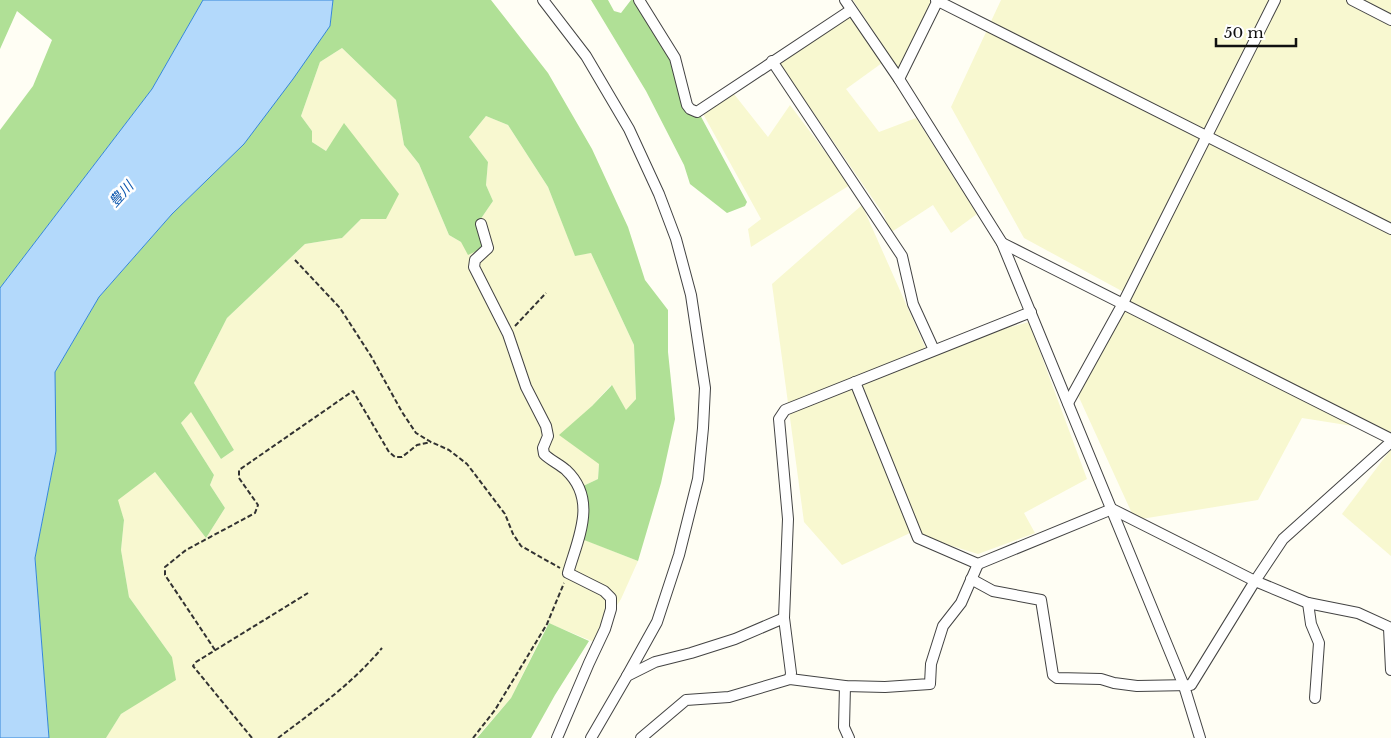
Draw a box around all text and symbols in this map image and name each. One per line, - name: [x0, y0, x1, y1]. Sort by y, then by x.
- scale bar: [1216, 15, 1296, 47]
- text: 50 m: [1224, 23, 1264, 42]
- water label: 豊川: [105, 176, 138, 210]

